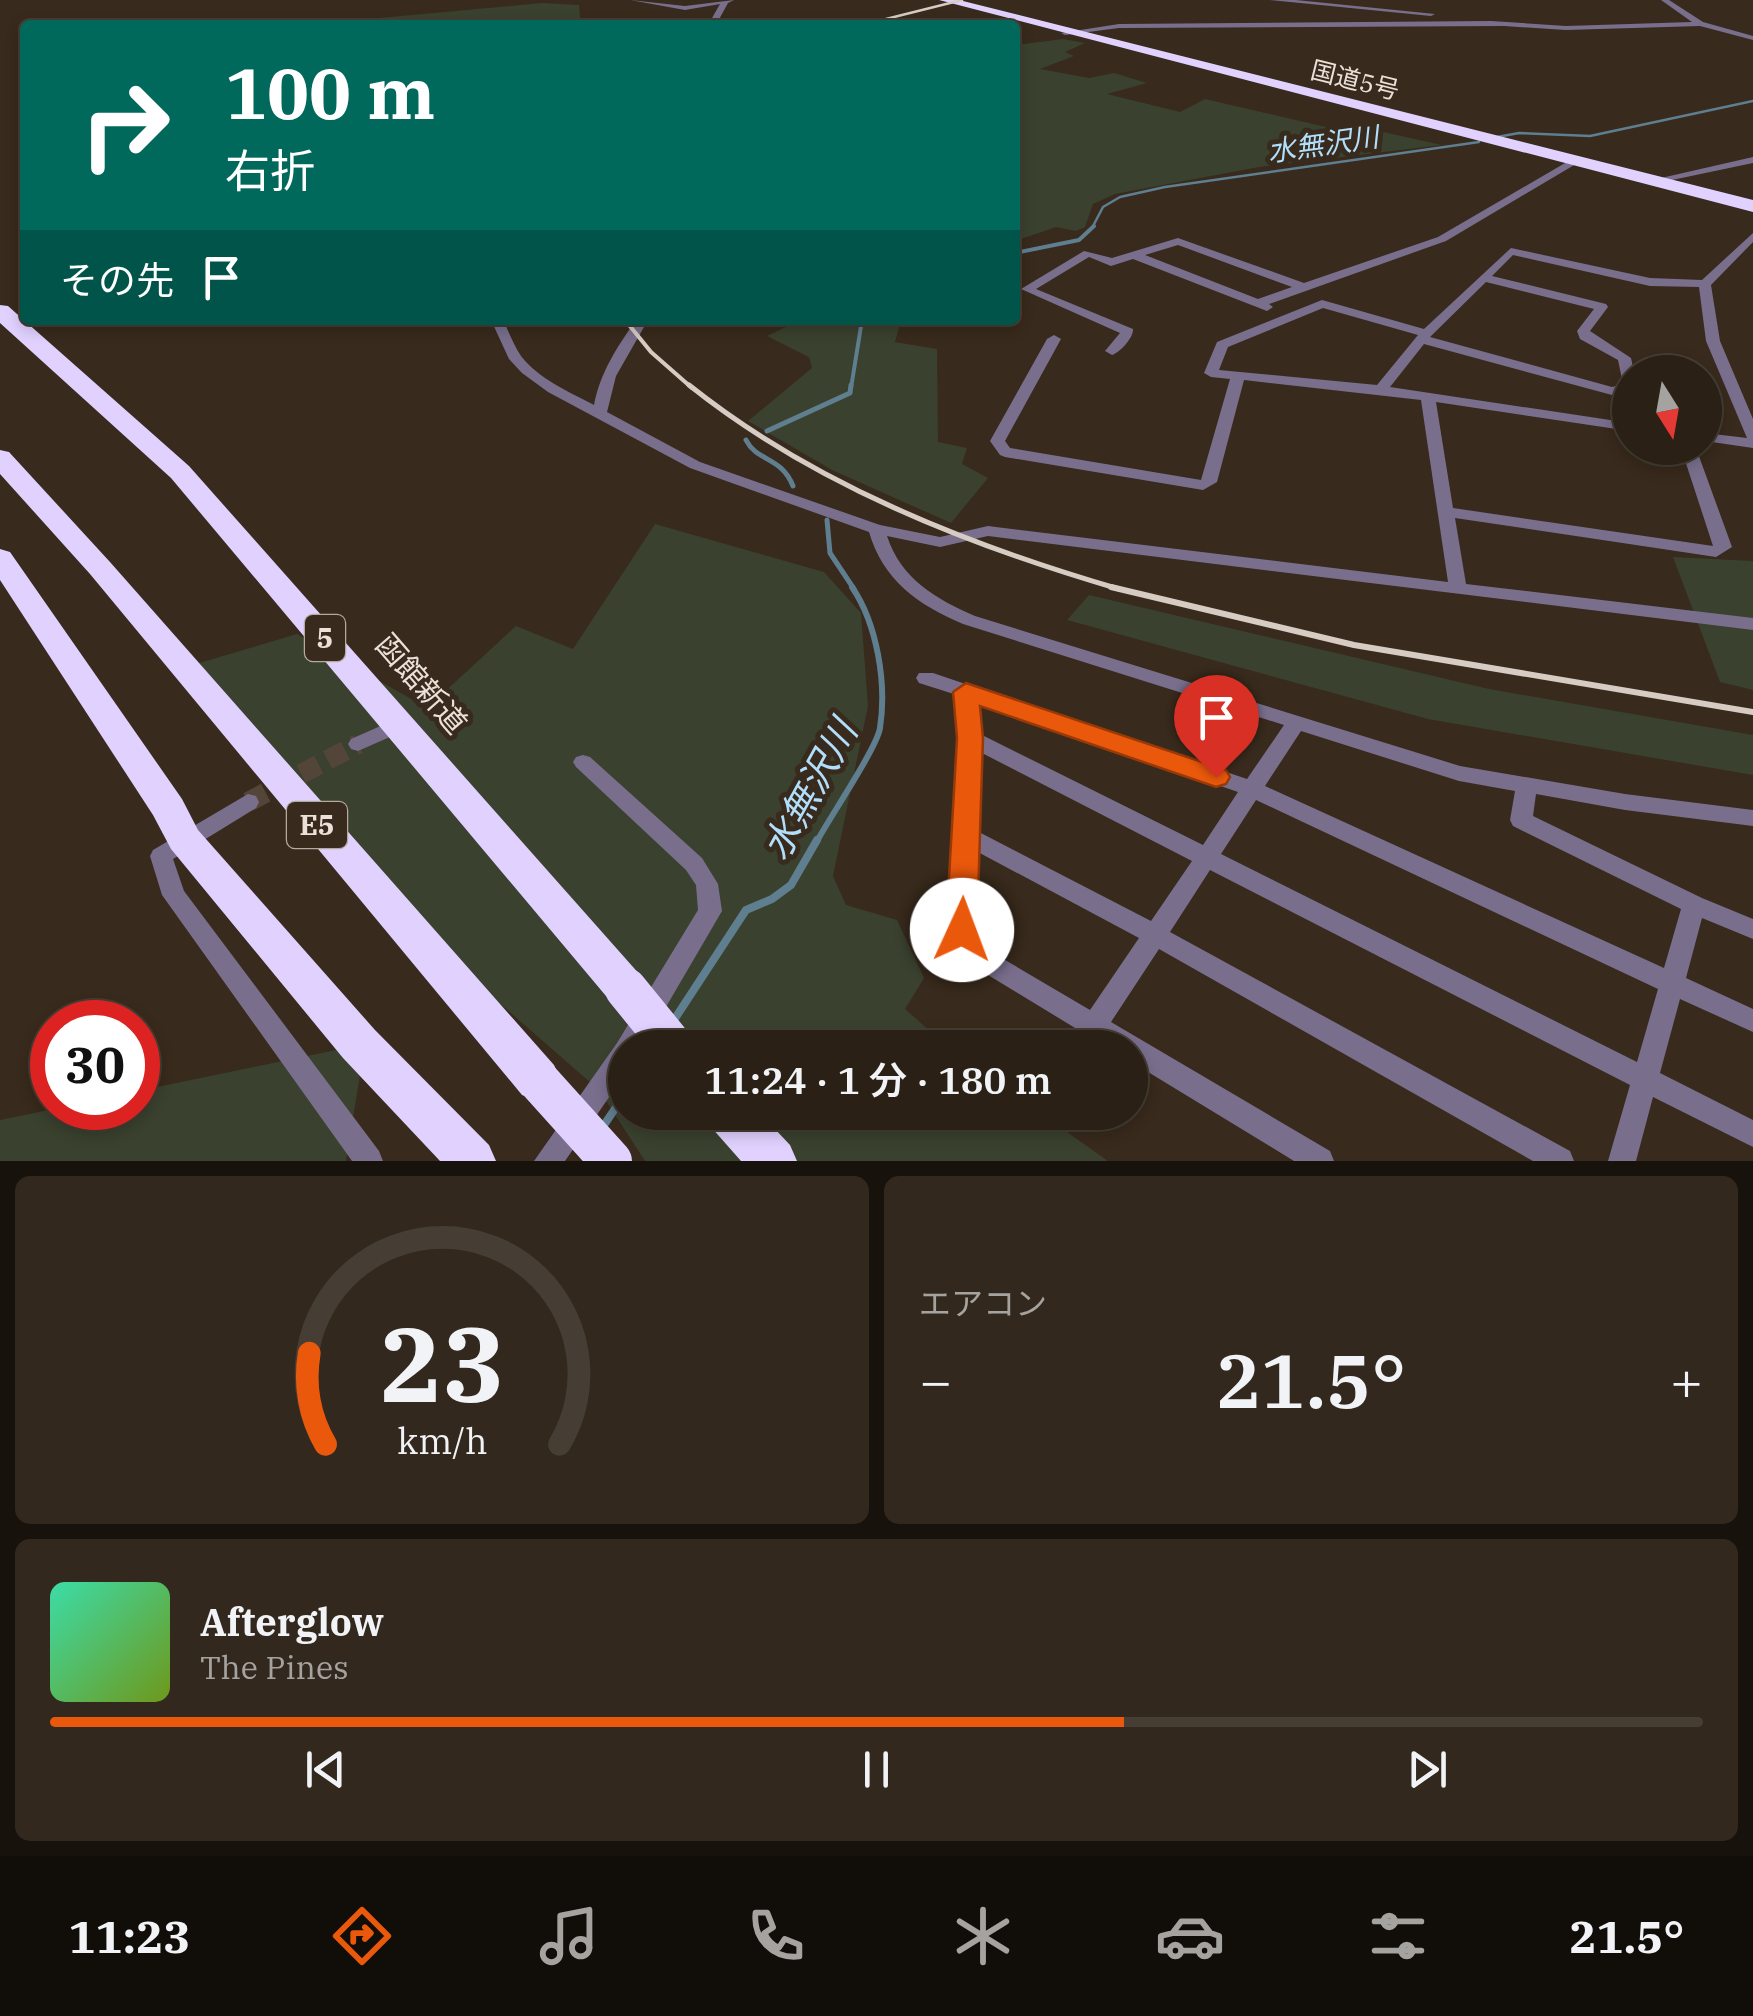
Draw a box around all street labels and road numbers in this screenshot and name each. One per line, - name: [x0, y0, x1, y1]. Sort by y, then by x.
- street label: 国道5号: [1307, 53, 1403, 106]
- road number: 5: [305, 615, 345, 661]
- street label: 函館新道: [368, 625, 476, 741]
- road number: E5: [287, 802, 347, 848]

